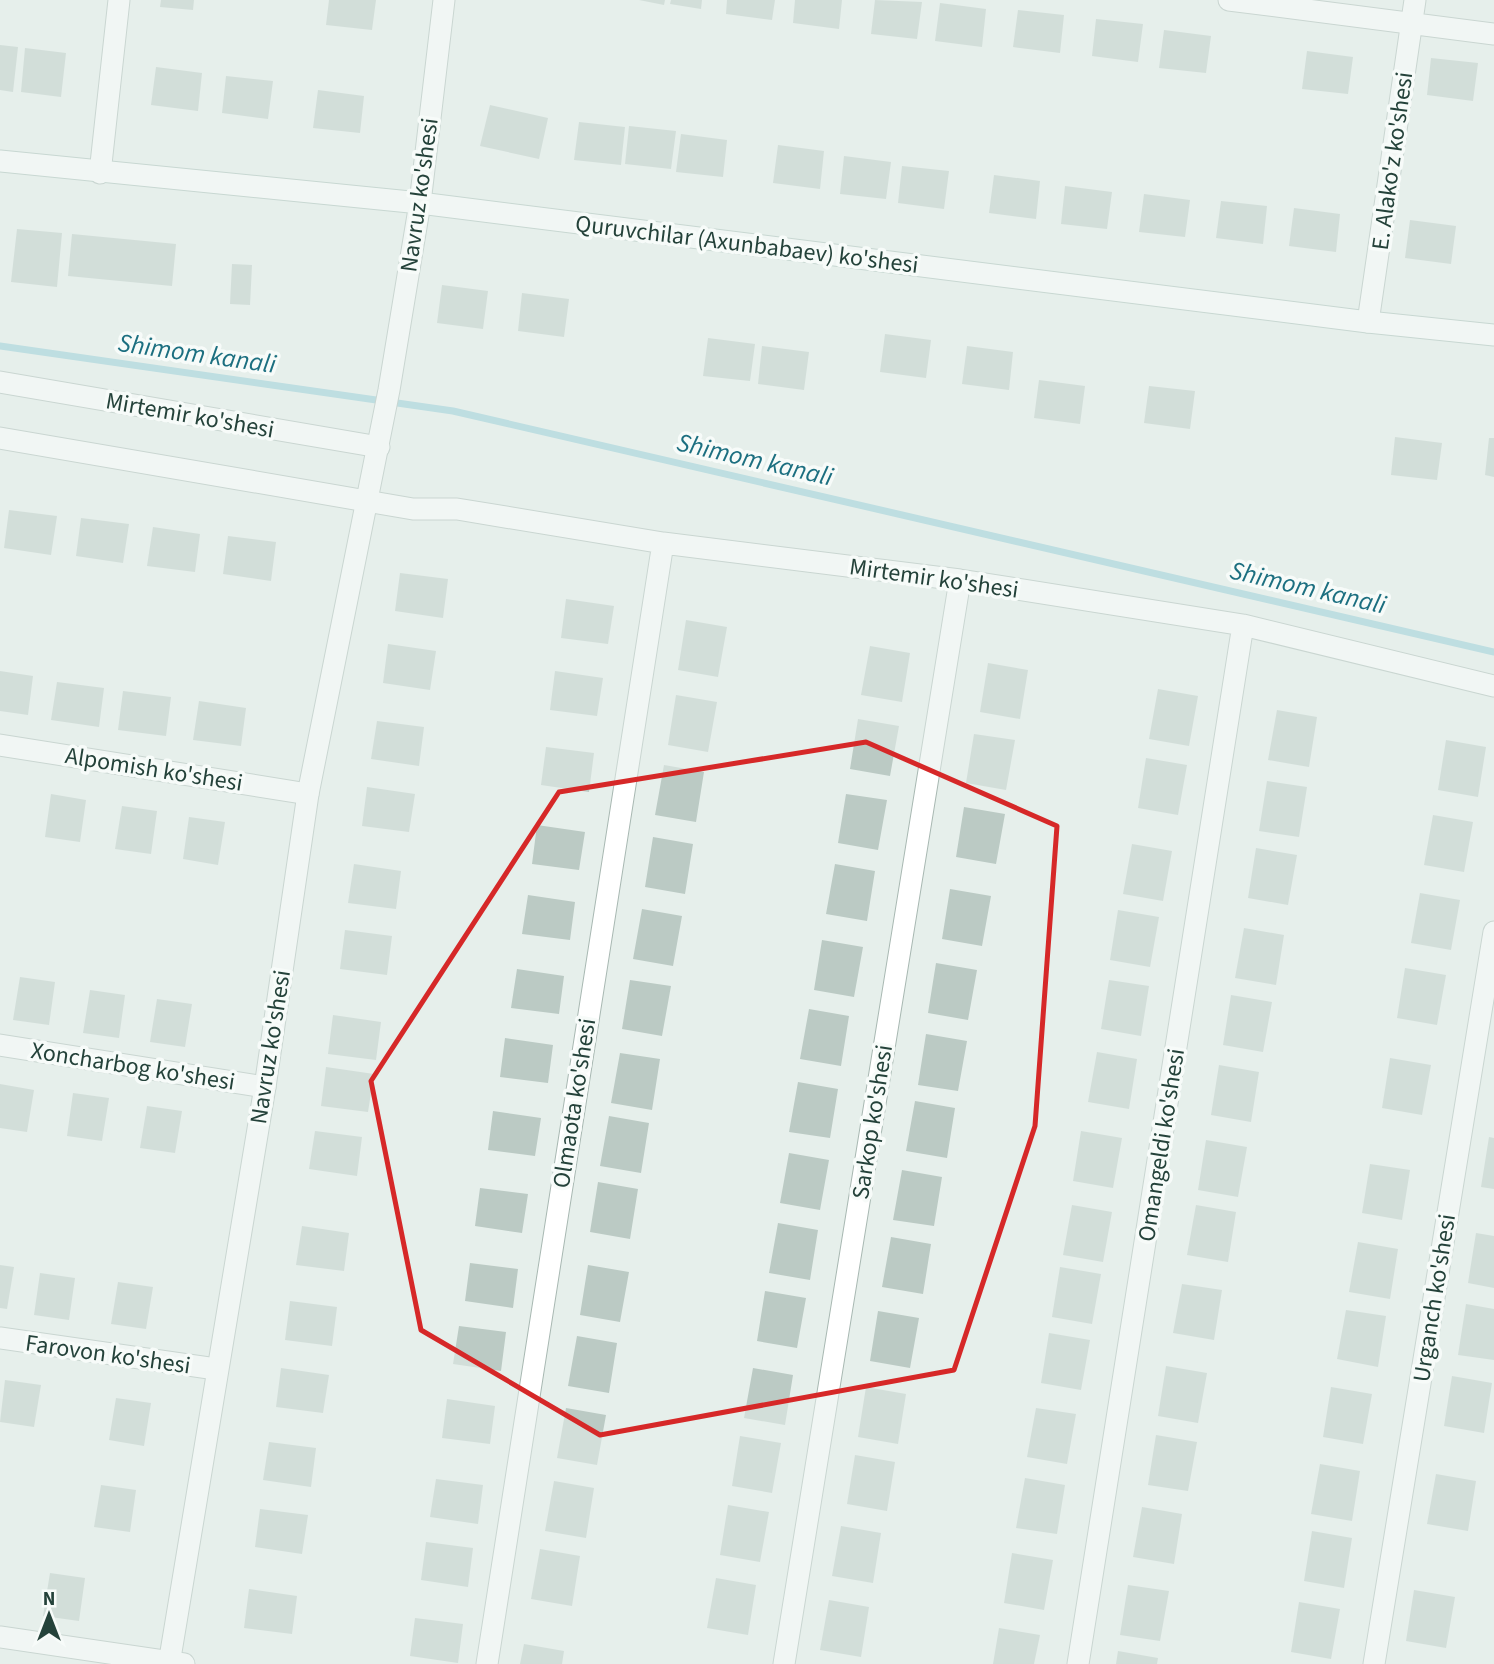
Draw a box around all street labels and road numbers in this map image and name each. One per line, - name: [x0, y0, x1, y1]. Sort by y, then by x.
- street label: E. Alako'z ko'shesi: [1363, 70, 1422, 252]
- street label: Navruz ko'shesi: [391, 116, 448, 274]
- street label: Quruvchilar (Axunbabaev) ko'shesi: [573, 206, 921, 283]
- street label: Mirtemir ko'shesi: [103, 383, 277, 448]
- street label: Mirtemir ko'shesi: [847, 549, 1021, 608]
- street label: Alpomish ko'shesi: [63, 738, 245, 801]
- street label: Navruz ko'shesi: [241, 968, 300, 1127]
- street label: Olmaota ko'shesi: [544, 1016, 605, 1190]
- street label: Xoncharbog ko'shesi: [28, 1033, 237, 1100]
- street label: Sarkop ko'shesi: [843, 1042, 902, 1202]
- street label: Omangeldi ko'shesi: [1129, 1046, 1194, 1244]
- street label: Urganch ko'shesi: [1404, 1212, 1465, 1385]
- street label: Farovon ko'shesi: [23, 1326, 193, 1383]

